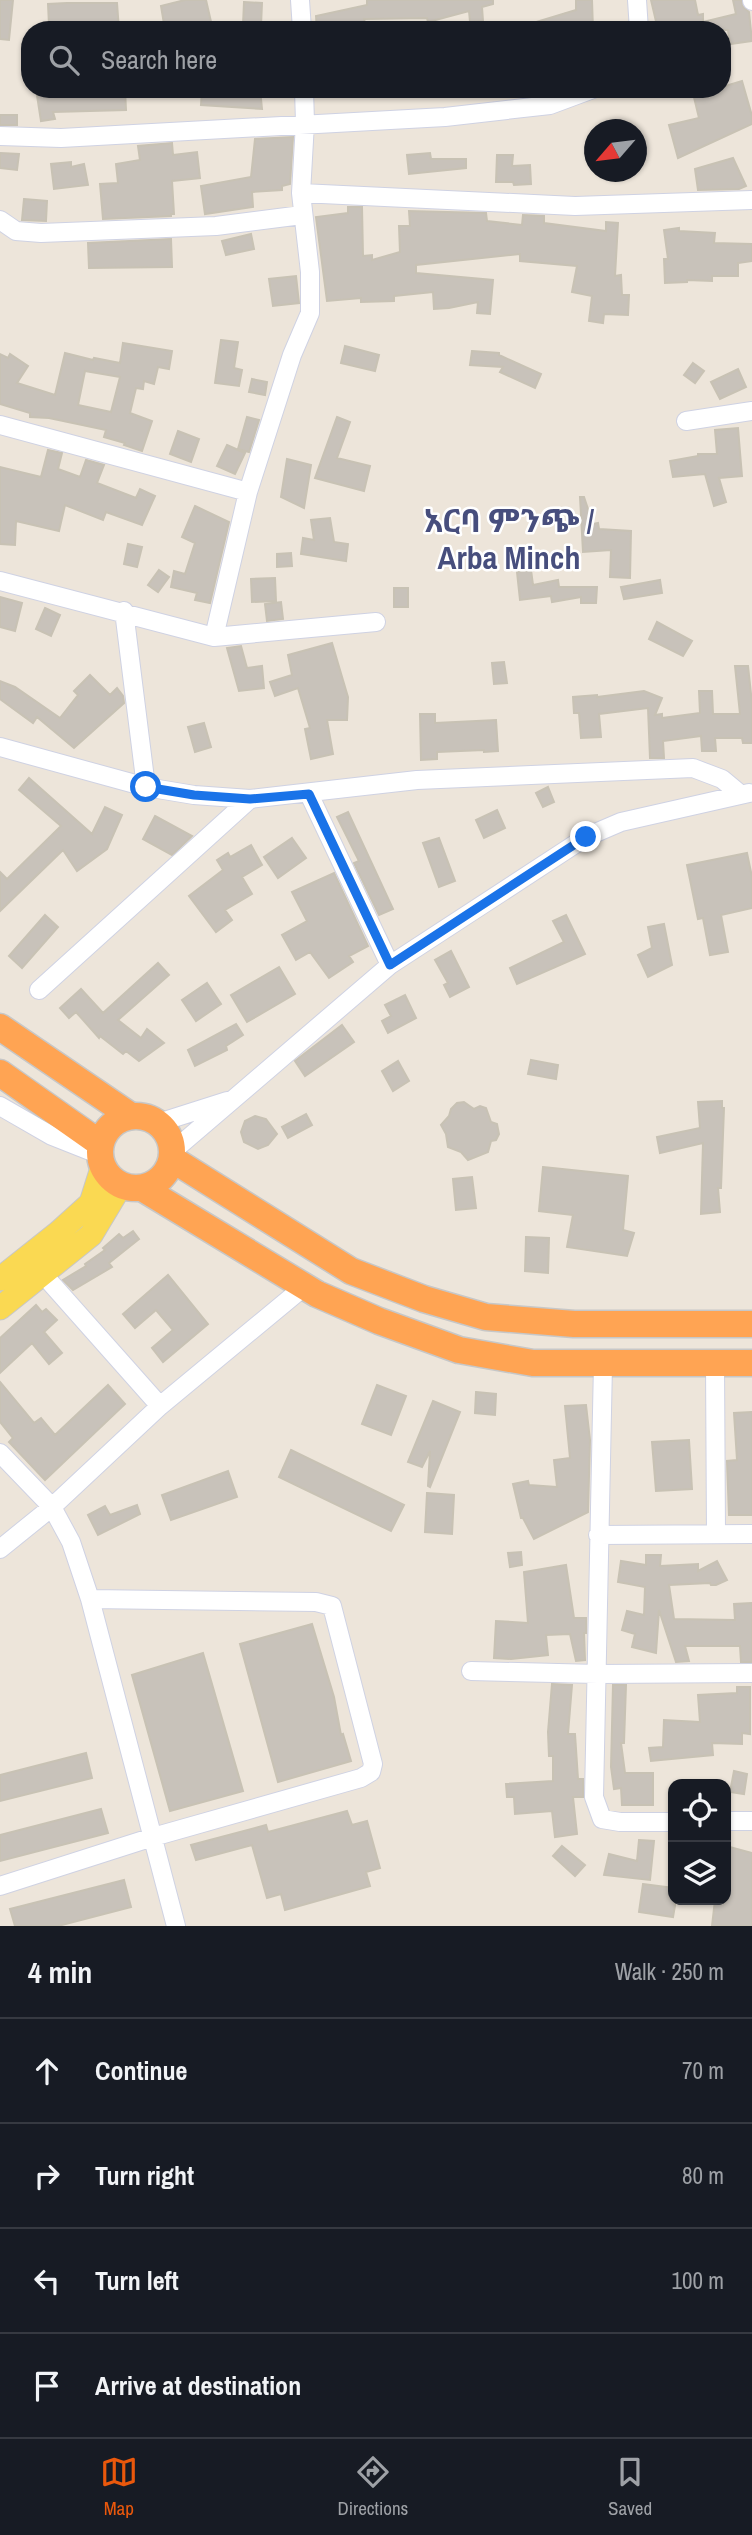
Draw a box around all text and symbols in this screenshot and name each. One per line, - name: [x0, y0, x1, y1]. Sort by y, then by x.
- search box: [21, 21, 731, 98]
- icon: search: [45, 41, 83, 79]
- text: Search here: [101, 42, 217, 77]
- north arrow: [584, 119, 647, 182]
- district label: አርባ ምንጭ / Arba Minch: [424, 499, 595, 579]
- route start: [130, 771, 161, 802]
- route end: [570, 821, 601, 852]
- map controls: [668, 1779, 731, 1905]
- button: locate: [668, 1779, 731, 1842]
- button: layers: [668, 1842, 731, 1905]
- text: 4 min: [28, 1952, 92, 1992]
- text: Walk · 250 m: [615, 1956, 724, 1987]
- icon: ahead: [28, 2052, 66, 2090]
- text: Continue: [95, 2053, 187, 2088]
- text: 70 m: [682, 2055, 724, 2086]
- icon: right: [28, 2157, 66, 2195]
- text: Turn right: [95, 2158, 194, 2193]
- text: 80 m: [682, 2160, 724, 2191]
- icon: left: [28, 2262, 66, 2300]
- text: Turn left: [95, 2263, 179, 2298]
- text: 100 m: [672, 2265, 724, 2296]
- icon: arrive: [28, 2367, 66, 2405]
- text: Arrive at destination: [95, 2368, 301, 2403]
- tab: Map: [100, 2453, 138, 2521]
- tab: Directions: [337, 2453, 408, 2521]
- tab: Saved: [608, 2453, 652, 2521]

